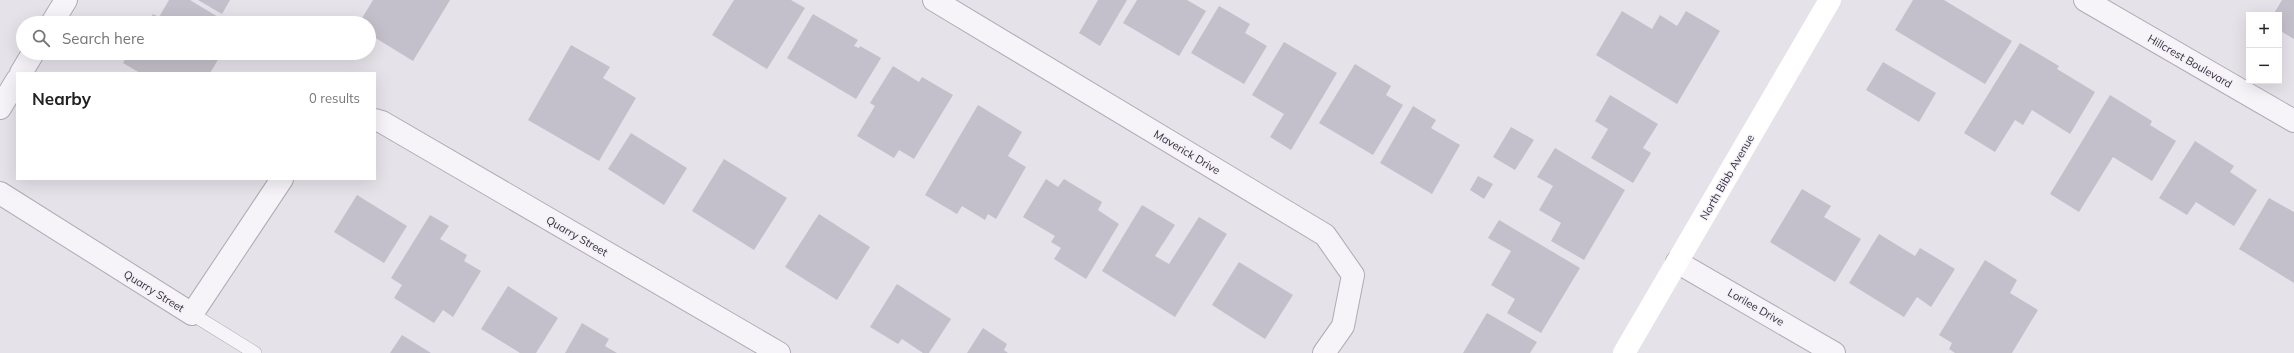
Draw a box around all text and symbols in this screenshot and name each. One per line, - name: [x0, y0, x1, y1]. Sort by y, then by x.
- map controls: [2246, 12, 2282, 84]
- button: +: [2246, 12, 2282, 48]
- search box: [16, 16, 376, 60]
- icon: search: [30, 27, 52, 49]
- text: Search here: [62, 29, 144, 48]
- street label: Hillcrest Boulevard: [2145, 31, 2235, 91]
- button: −: [2246, 48, 2282, 84]
- text: Nearby: [32, 88, 91, 109]
- text: 0 results: [309, 90, 360, 106]
- street label: Maverick Drive: [1151, 127, 1223, 177]
- street label: North Bibb Avenue: [1697, 132, 1757, 222]
- street label: Quarry Street: [544, 213, 610, 259]
- street label: Quarry Street: [121, 267, 187, 315]
- street label: Lorilee Drive: [1725, 285, 1787, 329]

